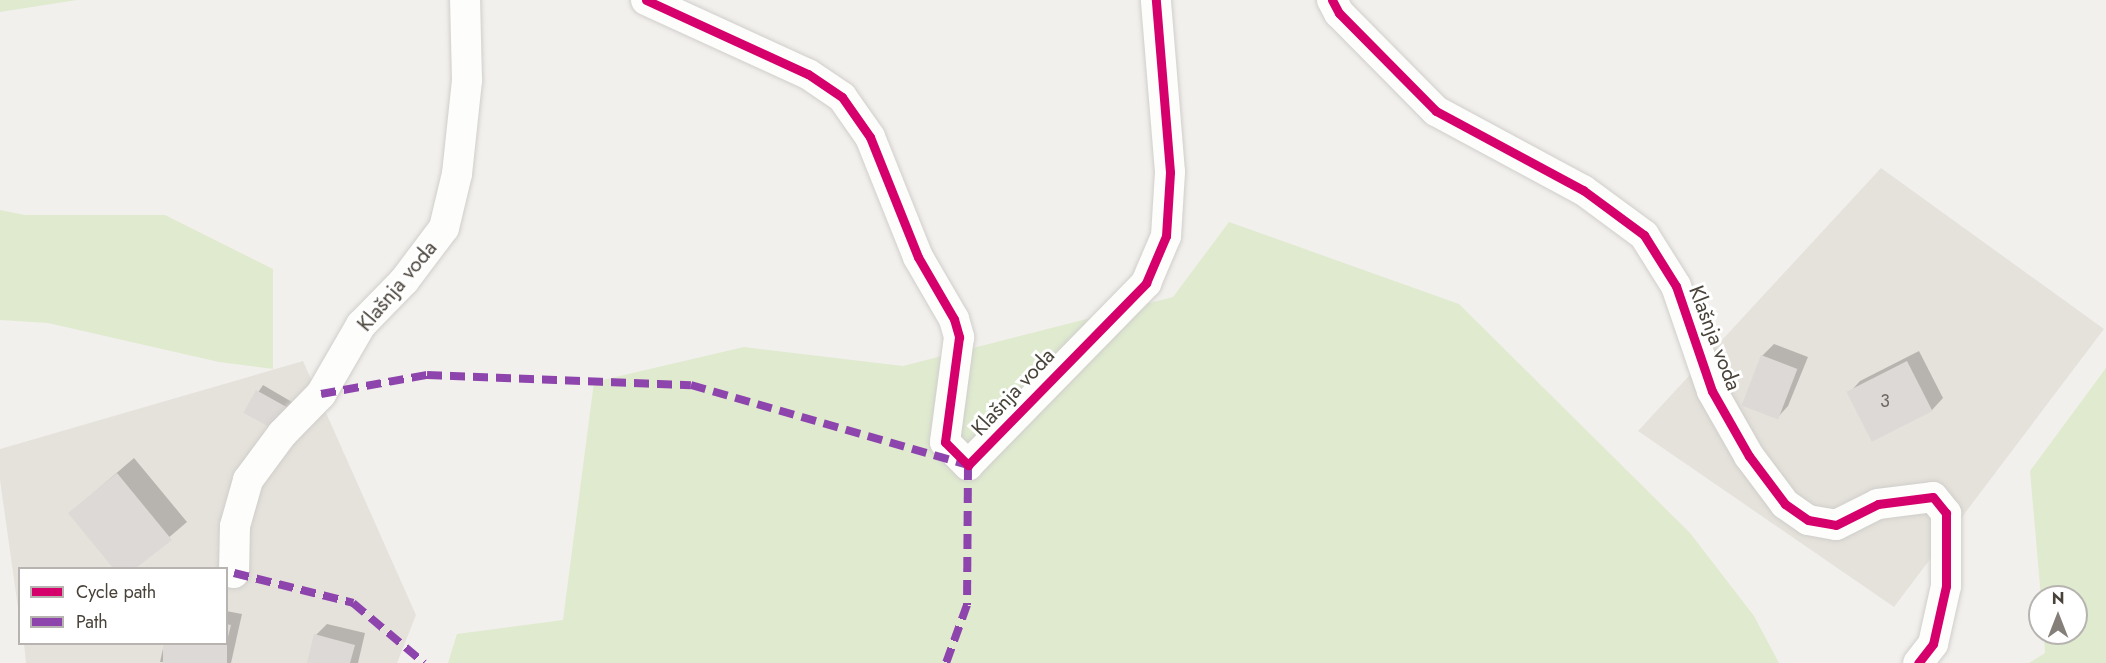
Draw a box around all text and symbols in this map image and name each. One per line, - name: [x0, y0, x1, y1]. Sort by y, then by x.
- street label: Klašnja voda: [352, 236, 442, 336]
- street label: Klašnja voda: [1683, 282, 1747, 394]
- street label: Klašnja voda: [966, 343, 1060, 441]
- house number: 3: [1880, 390, 1890, 412]
- legend: [18, 567, 228, 645]
- text: Cycle path: [76, 579, 156, 605]
- north arrow: [2028, 585, 2088, 645]
- text: N: [2052, 587, 2064, 610]
- text: Path: [76, 609, 108, 635]

